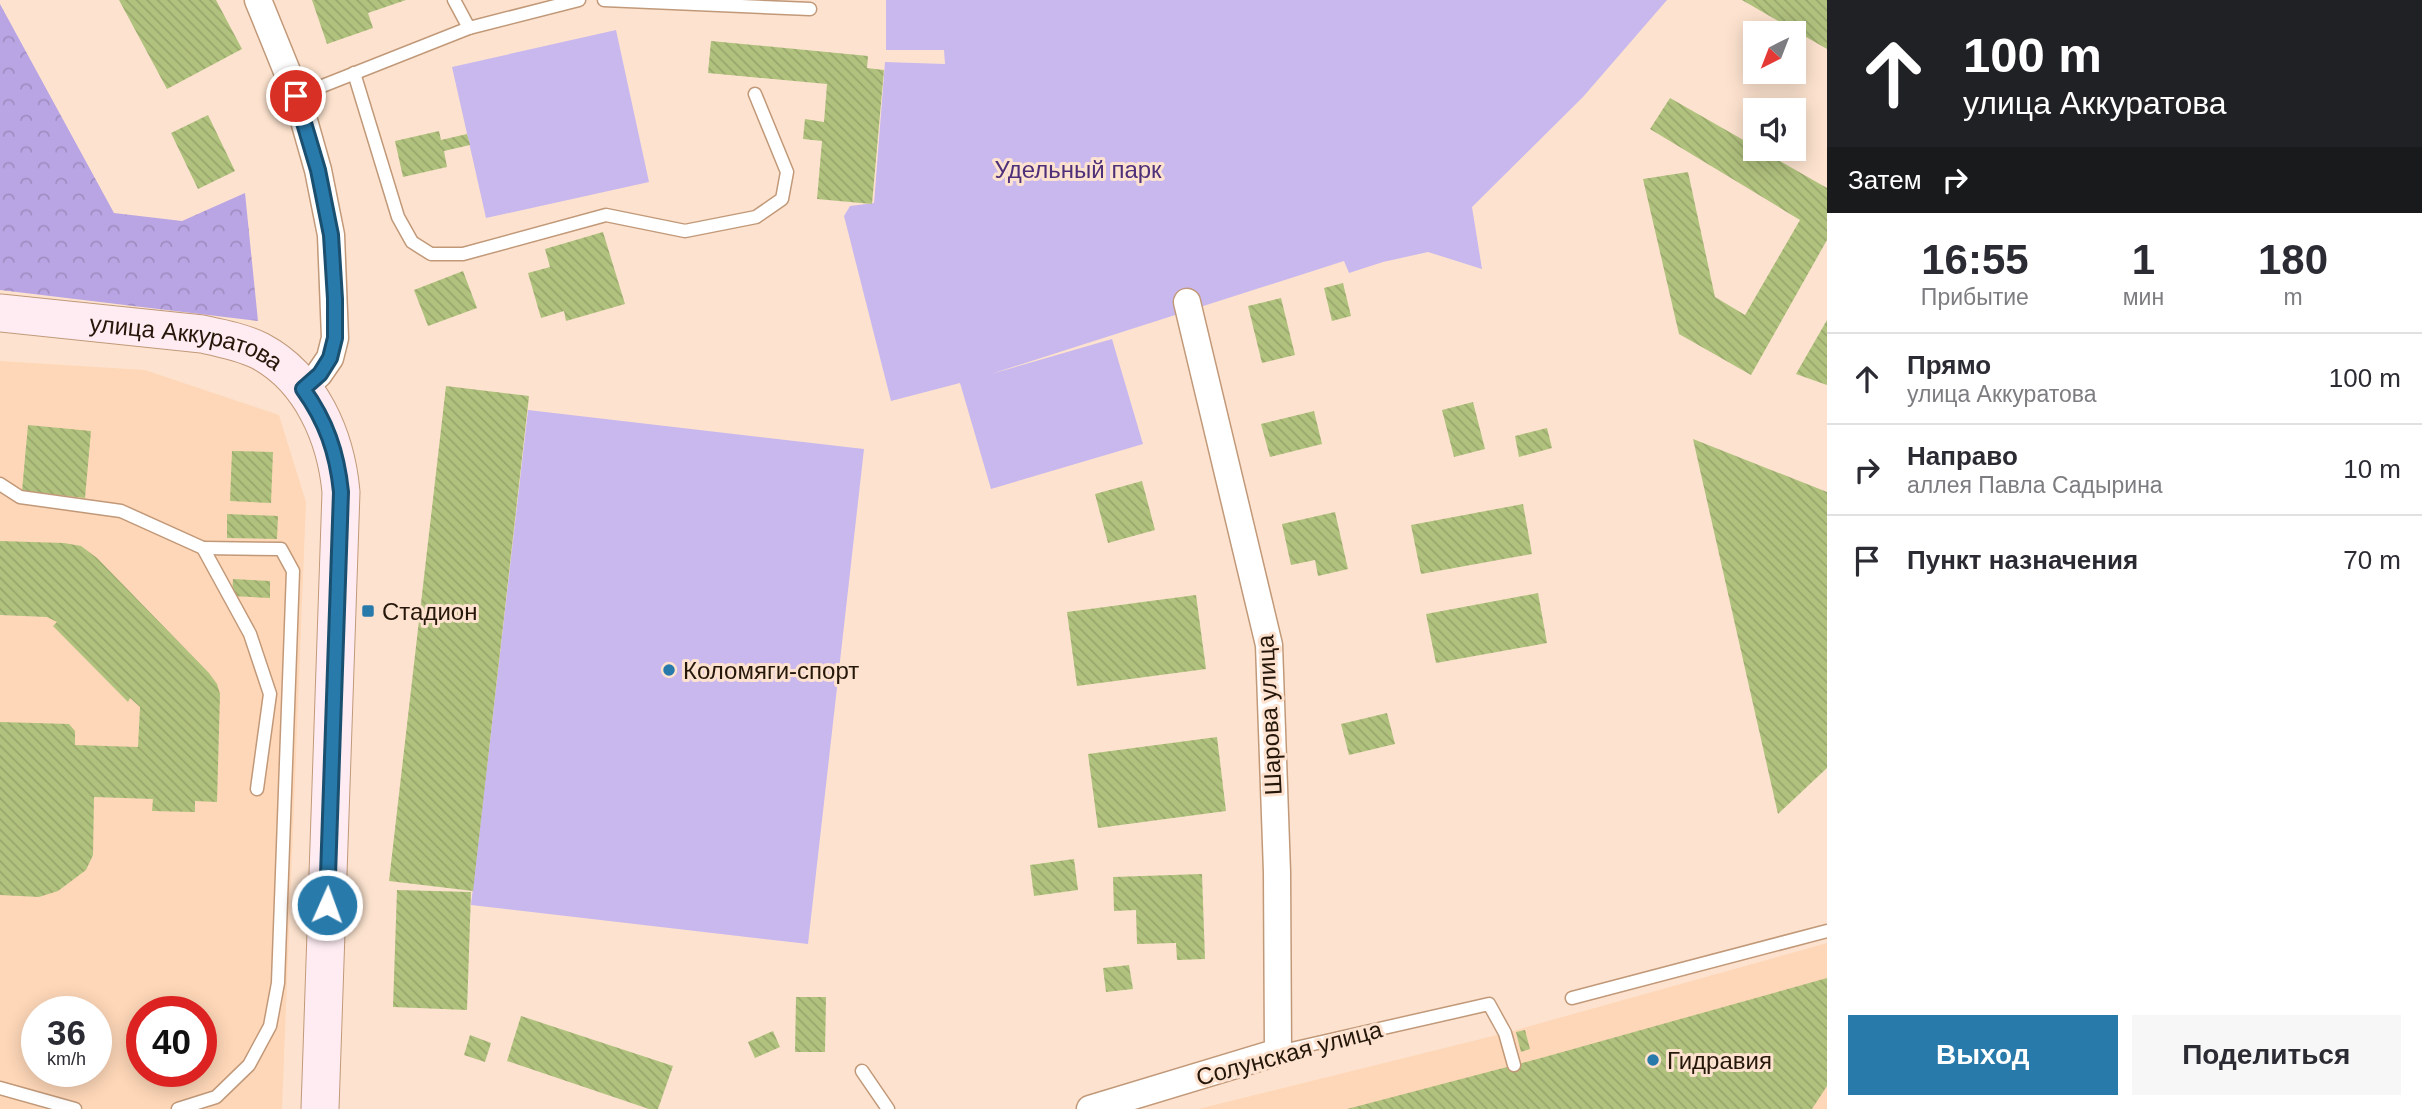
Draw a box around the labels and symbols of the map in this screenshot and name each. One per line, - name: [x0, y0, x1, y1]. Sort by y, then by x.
- north arrow: [1743, 21, 1806, 84]
- pin: [266, 66, 326, 126]
- park label: Удельный парк: [994, 156, 1162, 183]
- street label: улица Аккуратова: [88, 309, 289, 376]
- place label: Стадион: [382, 598, 477, 625]
- marker: Стадион: [360, 603, 376, 619]
- street label: Шарова улица: [1251, 633, 1287, 796]
- place label: Коломяги-спорт: [683, 657, 859, 684]
- marker: Коломяги-спорт: [661, 662, 677, 678]
- position arrow: [290, 868, 364, 942]
- speed limit sign: 40: [126, 996, 217, 1087]
- street label: Солунская улица: [1193, 1015, 1386, 1091]
- place label: Гидравия: [1667, 1047, 1772, 1074]
- marker: Гидравия: [1645, 1052, 1661, 1068]

